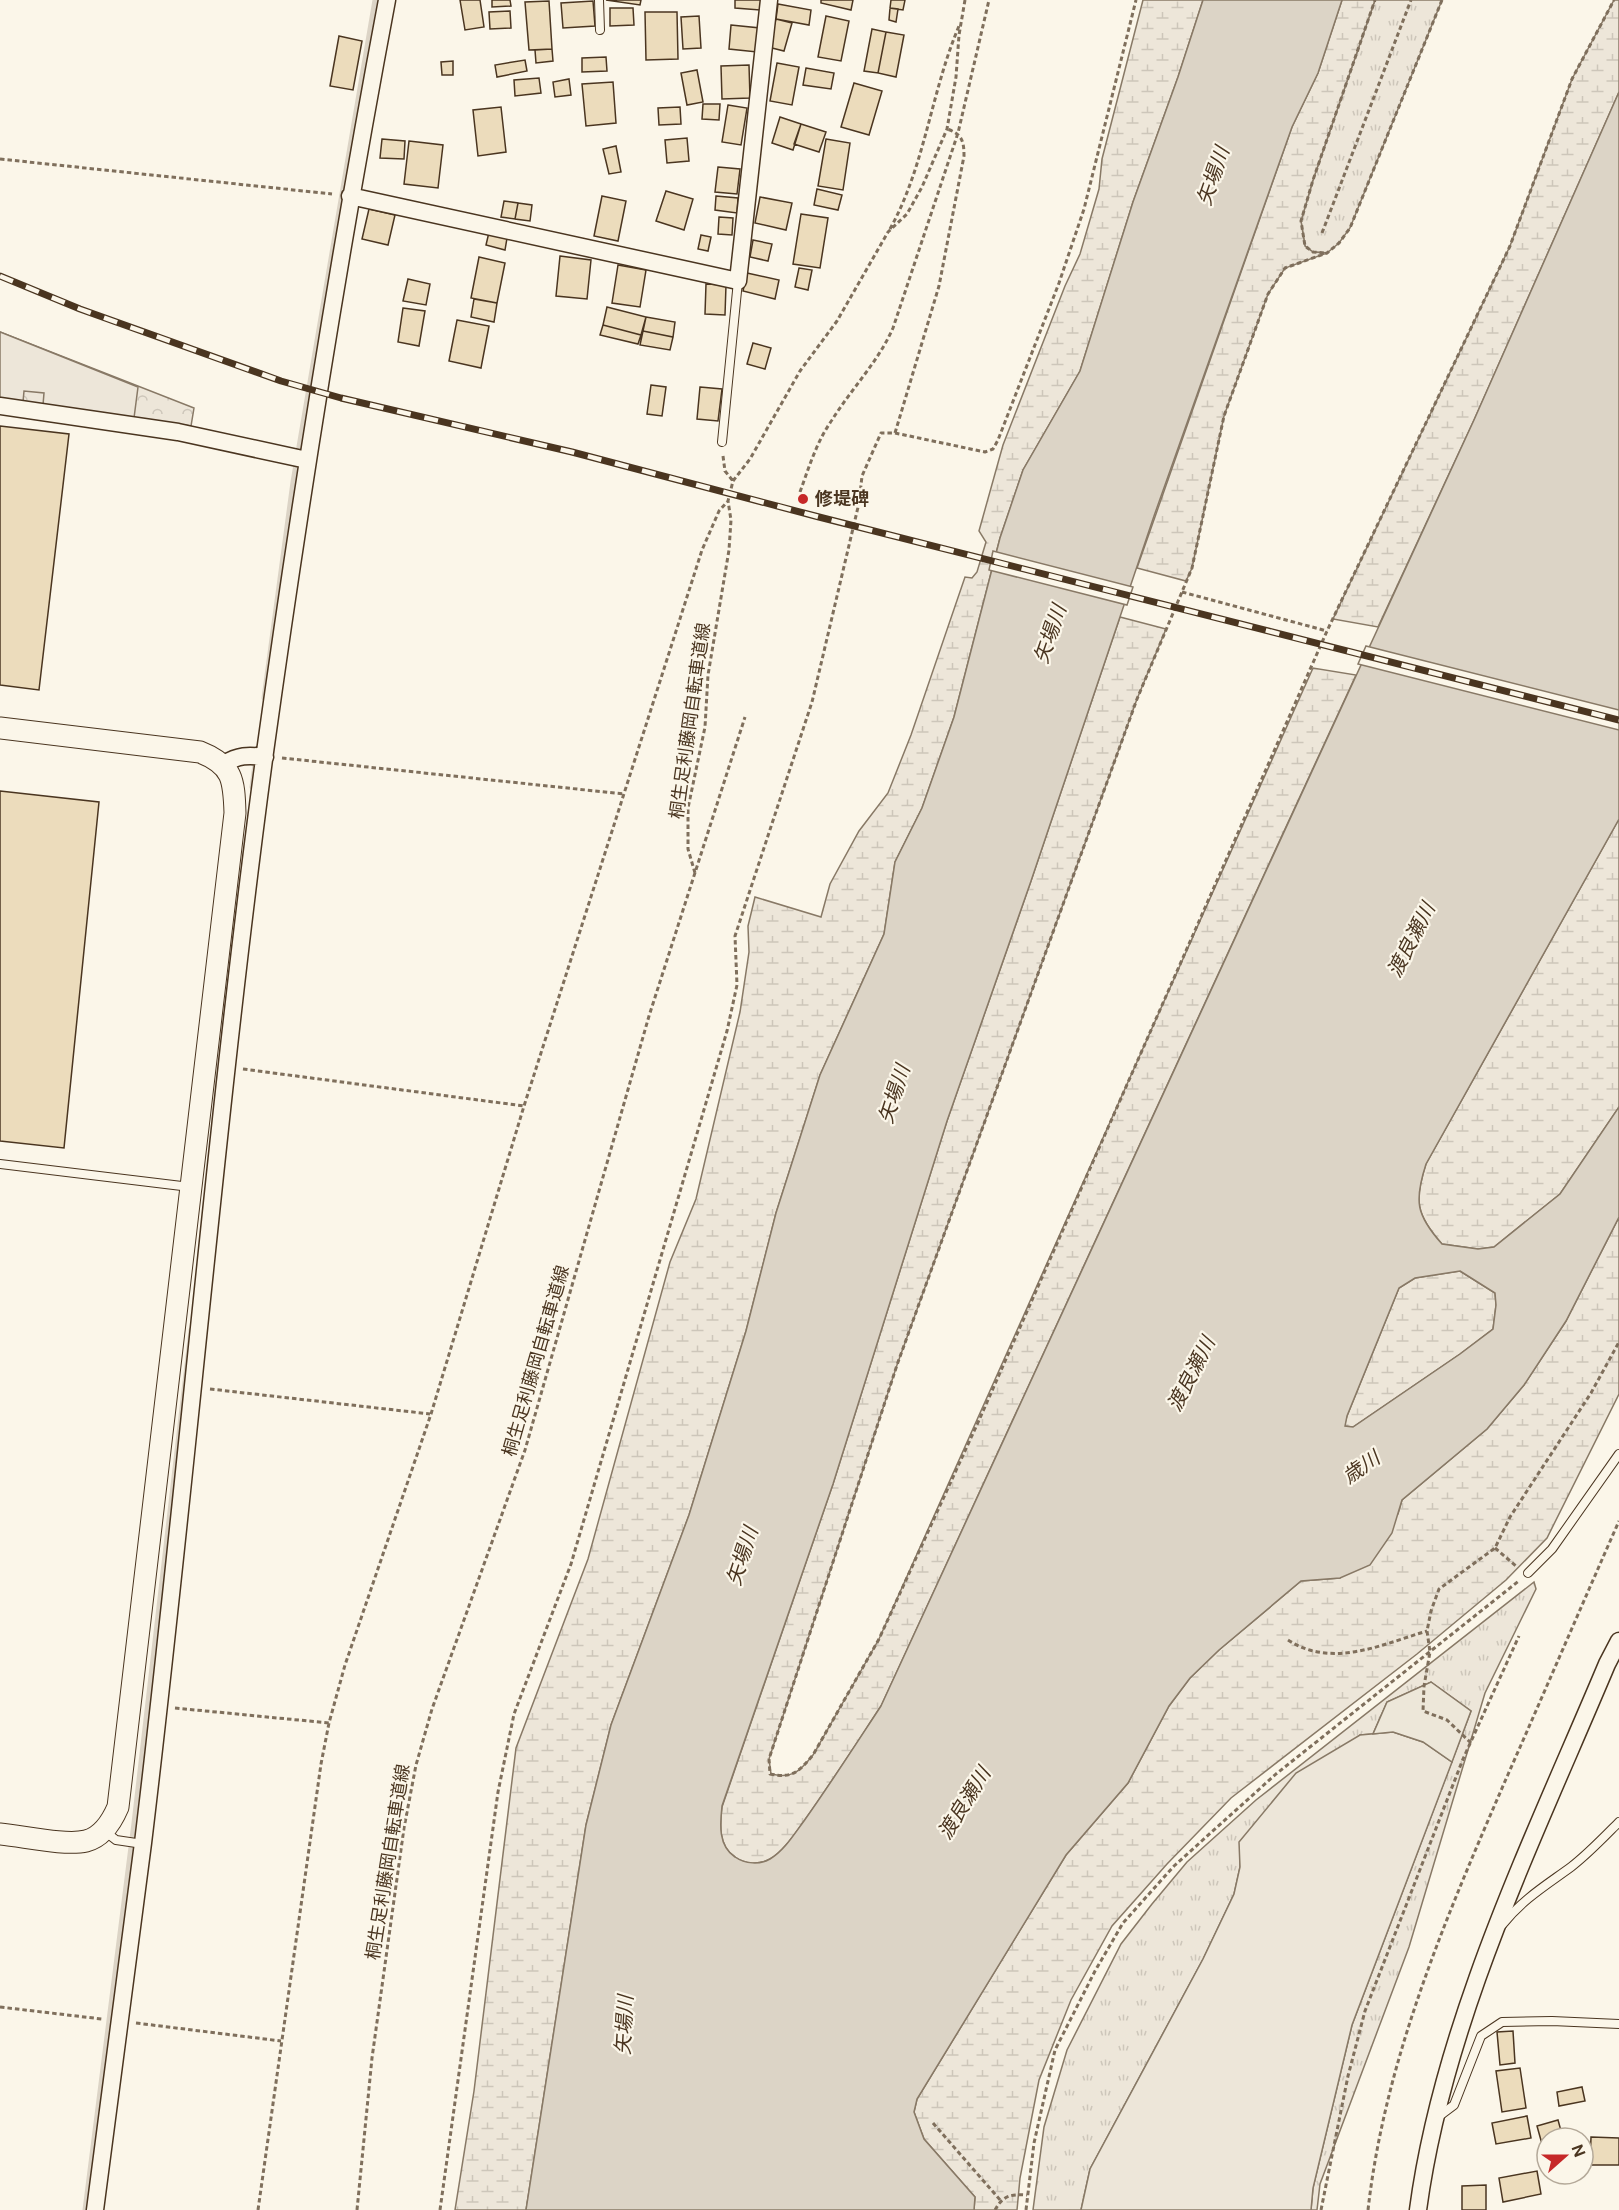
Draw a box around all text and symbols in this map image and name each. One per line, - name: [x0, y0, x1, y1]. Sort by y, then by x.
- water label: 矢場川: [1191, 142, 1236, 209]
- place label: 修堤碑: [814, 487, 869, 511]
- marker: 修堤碑: [796, 492, 810, 506]
- water label: 矢場川: [1028, 600, 1073, 667]
- street label: 桐生足利藤岡自転車道線: [664, 621, 716, 821]
- water label: 渡良瀬川: [1381, 897, 1442, 982]
- water label: 矢場川: [872, 1060, 916, 1127]
- street label: 桐生足利藤岡自転車道線: [497, 1263, 575, 1459]
- water label: 渡良瀬川: [1161, 1331, 1222, 1416]
- water label: 歳川: [1337, 1444, 1386, 1489]
- water label: 矢場川: [720, 1522, 764, 1589]
- water label: 渡良瀬川: [932, 1760, 997, 1844]
- street label: 桐生足利藤岡自転車道線: [361, 1762, 415, 1962]
- water label: 矢場川: [609, 1992, 639, 2056]
- north arrow: [1535, 2126, 1595, 2186]
- text: N: [1567, 2142, 1590, 2160]

